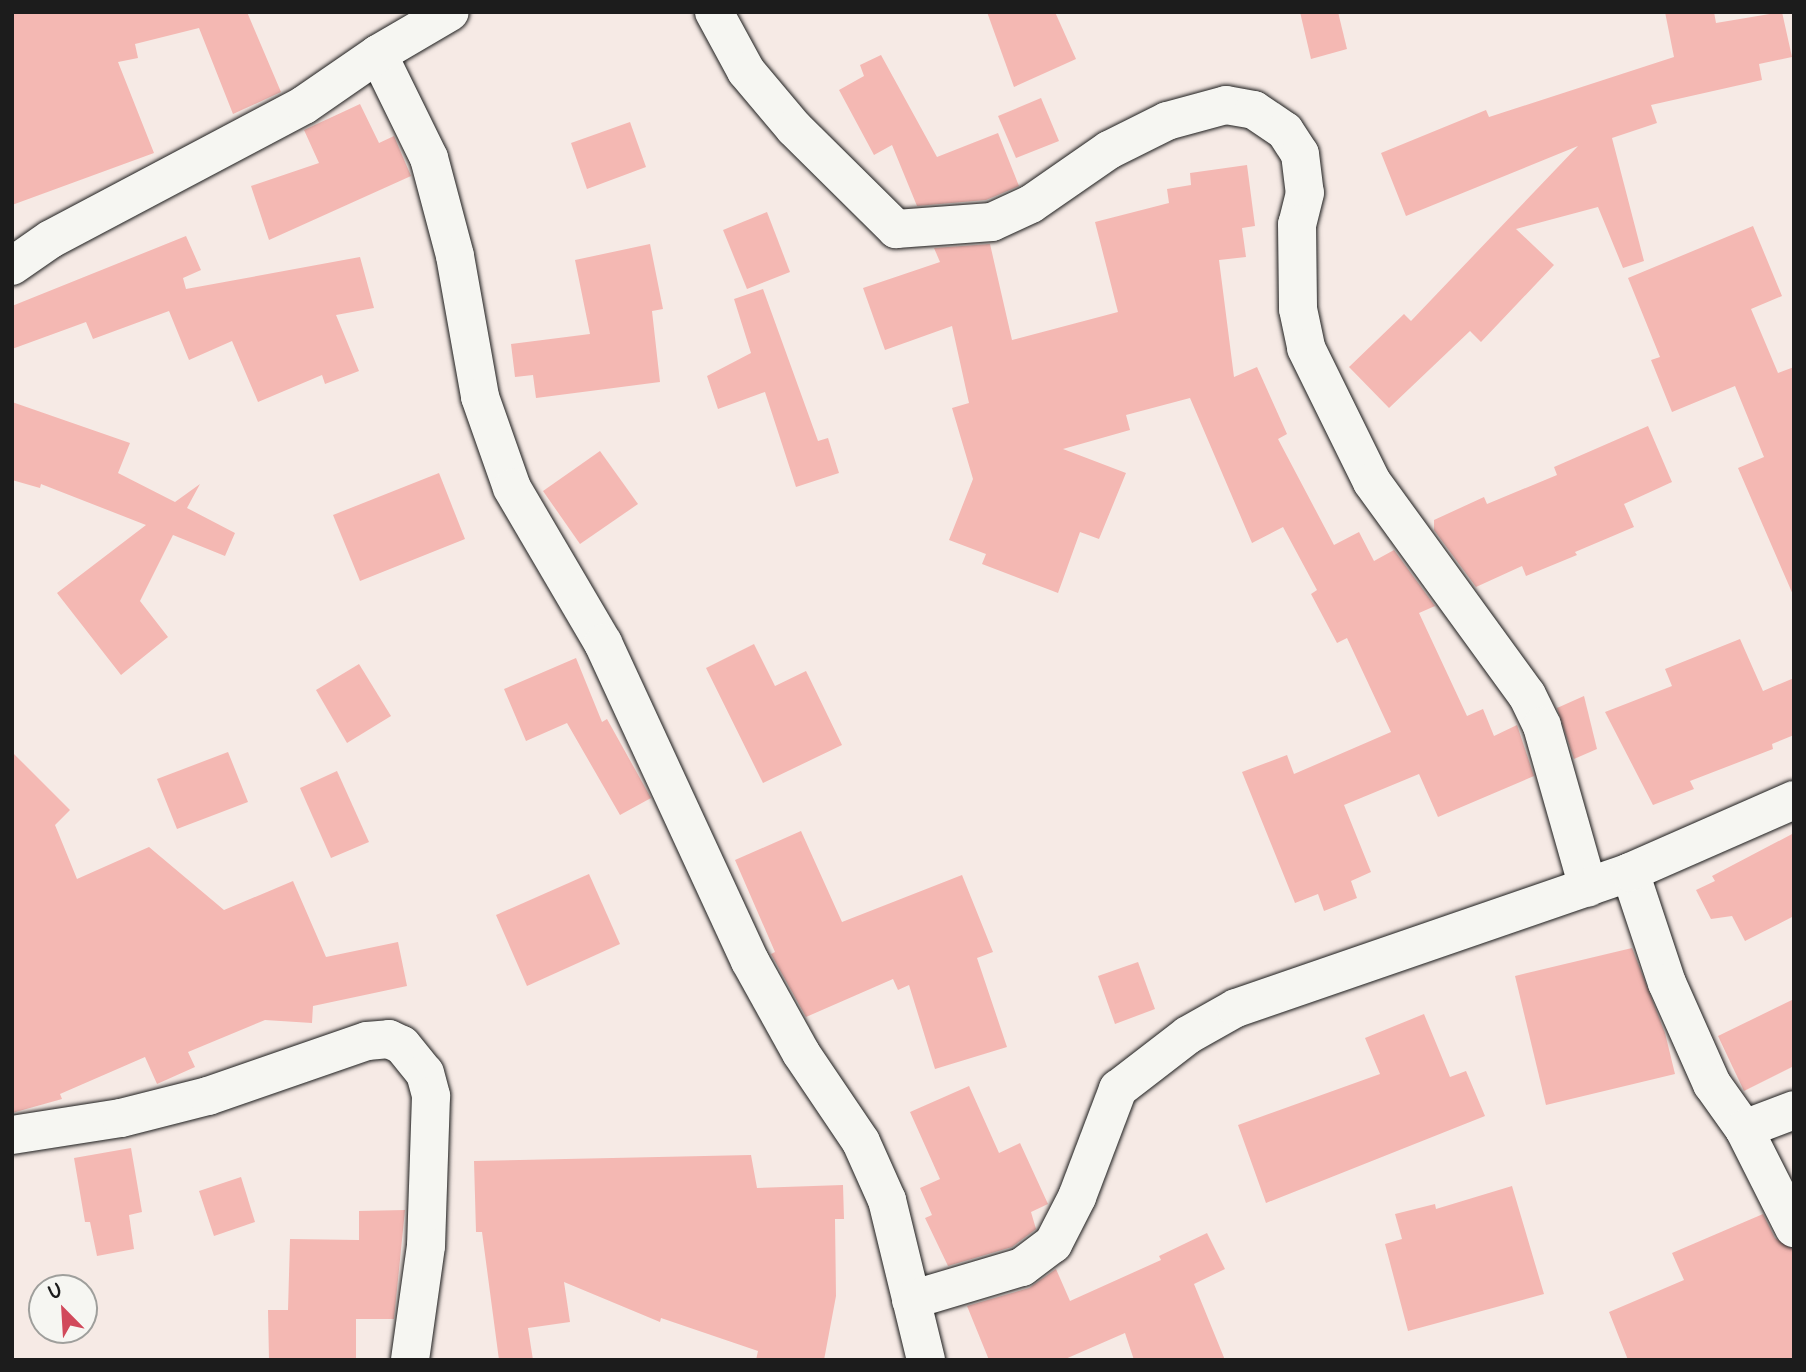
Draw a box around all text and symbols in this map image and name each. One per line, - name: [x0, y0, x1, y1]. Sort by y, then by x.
- north arrow: [28, 1274, 98, 1344]
- text: U: [45, 1278, 66, 1305]

